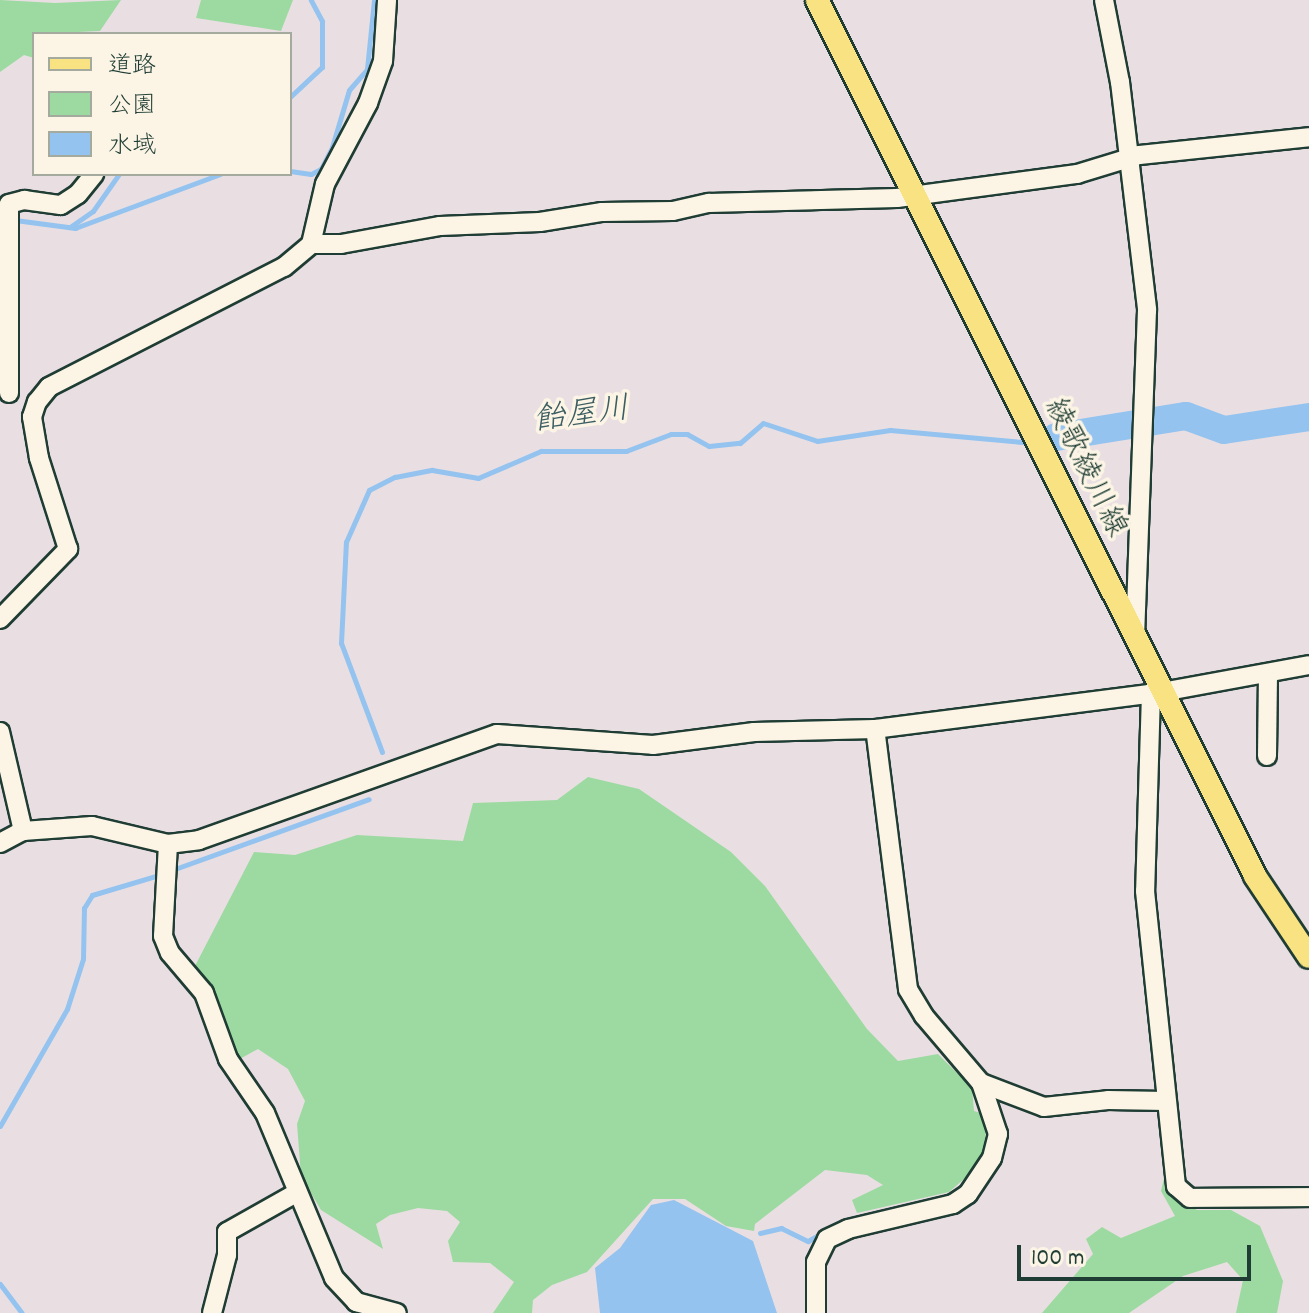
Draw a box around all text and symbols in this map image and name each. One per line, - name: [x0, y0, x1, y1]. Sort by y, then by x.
- legend: [32, 32, 292, 176]
- text: 道路: [108, 50, 156, 84]
- text: 公園: [108, 90, 156, 124]
- text: 水域: [108, 130, 156, 164]
- water label: 飴屋川: [532, 392, 632, 442]
- street label: 綾歌綾川線: [1034, 394, 1132, 544]
- scale bar: [1021, 1229, 1255, 1279]
- text: 100 m: [1031, 1242, 1084, 1276]

